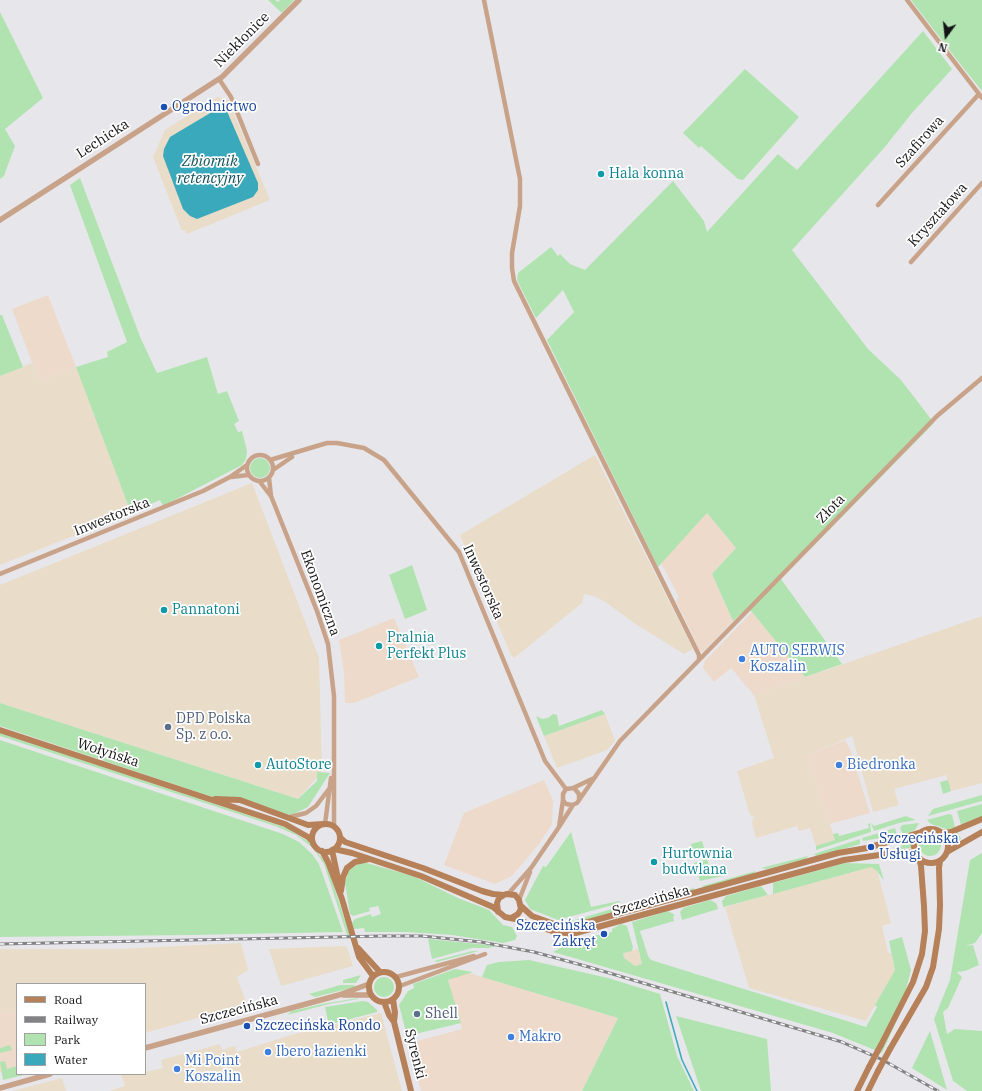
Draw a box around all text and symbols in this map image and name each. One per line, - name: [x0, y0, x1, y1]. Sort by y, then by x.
- street label: Niekłonice: [211, 9, 273, 71]
- north arrow: [926, 16, 966, 56]
- text: N: [937, 40, 949, 55]
- place label: Ogrodnictwo: [172, 99, 257, 115]
- marker: Ogrodnictwo: [159, 102, 169, 112]
- street label: Szafirowa: [892, 113, 948, 171]
- street label: Lechicka: [74, 116, 132, 162]
- water label: Zbiornik retencyjny: [177, 153, 243, 188]
- place label: Hala konna: [609, 166, 684, 182]
- marker: Hala konna: [596, 169, 606, 179]
- street label: Kryształowa: [905, 179, 971, 251]
- street label: Złota: [813, 491, 849, 527]
- street label: Inwestorska: [72, 494, 152, 540]
- street label: Inwestorska: [459, 542, 507, 622]
- street label: Ekonomiczna: [297, 548, 343, 638]
- place label: Pannatoni: [172, 602, 240, 618]
- marker: Pannatoni: [159, 605, 169, 615]
- place label: Pralnia Perfekt Plus: [387, 630, 466, 662]
- marker: Pralnia Perfekt Plus: [374, 641, 384, 651]
- place label: AUTO SERWIS Koszalin: [750, 643, 845, 676]
- marker: AUTO SERWIS Koszalin: [737, 654, 747, 664]
- place label: DPD Polska Sp. z o.o.: [176, 711, 251, 744]
- marker: DPD Polska Sp. z o.o.: [163, 722, 173, 732]
- street label: Wołyńska: [75, 735, 141, 771]
- place label: AutoStore: [266, 757, 332, 773]
- place label: Biedronka: [847, 757, 916, 773]
- marker: AutoStore: [253, 760, 263, 770]
- marker: Biedronka: [834, 760, 844, 770]
- place label: Szczecińska Usługi: [879, 831, 959, 864]
- marker: Szczecińska Usługi: [866, 842, 876, 852]
- place label: Hurtownia budwlana: [662, 846, 733, 878]
- marker: Hurtownia budwlana: [649, 857, 659, 867]
- street label: Szczecińska: [610, 882, 692, 920]
- place label: Szczecińska Zakręt: [516, 918, 596, 950]
- marker: Szczecińska Zakręt: [599, 929, 609, 939]
- legend: [16, 983, 146, 1075]
- text: Road: [54, 992, 83, 1007]
- street label: Szczecińska: [198, 992, 280, 1028]
- place label: Shell: [425, 1006, 458, 1022]
- marker: Shell: [412, 1009, 422, 1019]
- text: Railway: [54, 1012, 98, 1027]
- place label: Szczecińska Rondo: [255, 1018, 381, 1034]
- marker: Szczecińska Rondo: [242, 1021, 252, 1031]
- street label: Syrenki: [401, 1027, 429, 1081]
- place label: Makro: [519, 1029, 561, 1045]
- text: Park: [54, 1032, 80, 1047]
- marker: Makro: [506, 1032, 516, 1042]
- place label: Ibero łazienki: [276, 1044, 367, 1060]
- marker: Ibero łazienki: [263, 1047, 273, 1057]
- text: Water: [54, 1052, 87, 1067]
- place label: Mi Point Koszalin: [185, 1053, 241, 1086]
- marker: Mi Point Koszalin: [172, 1064, 182, 1074]

